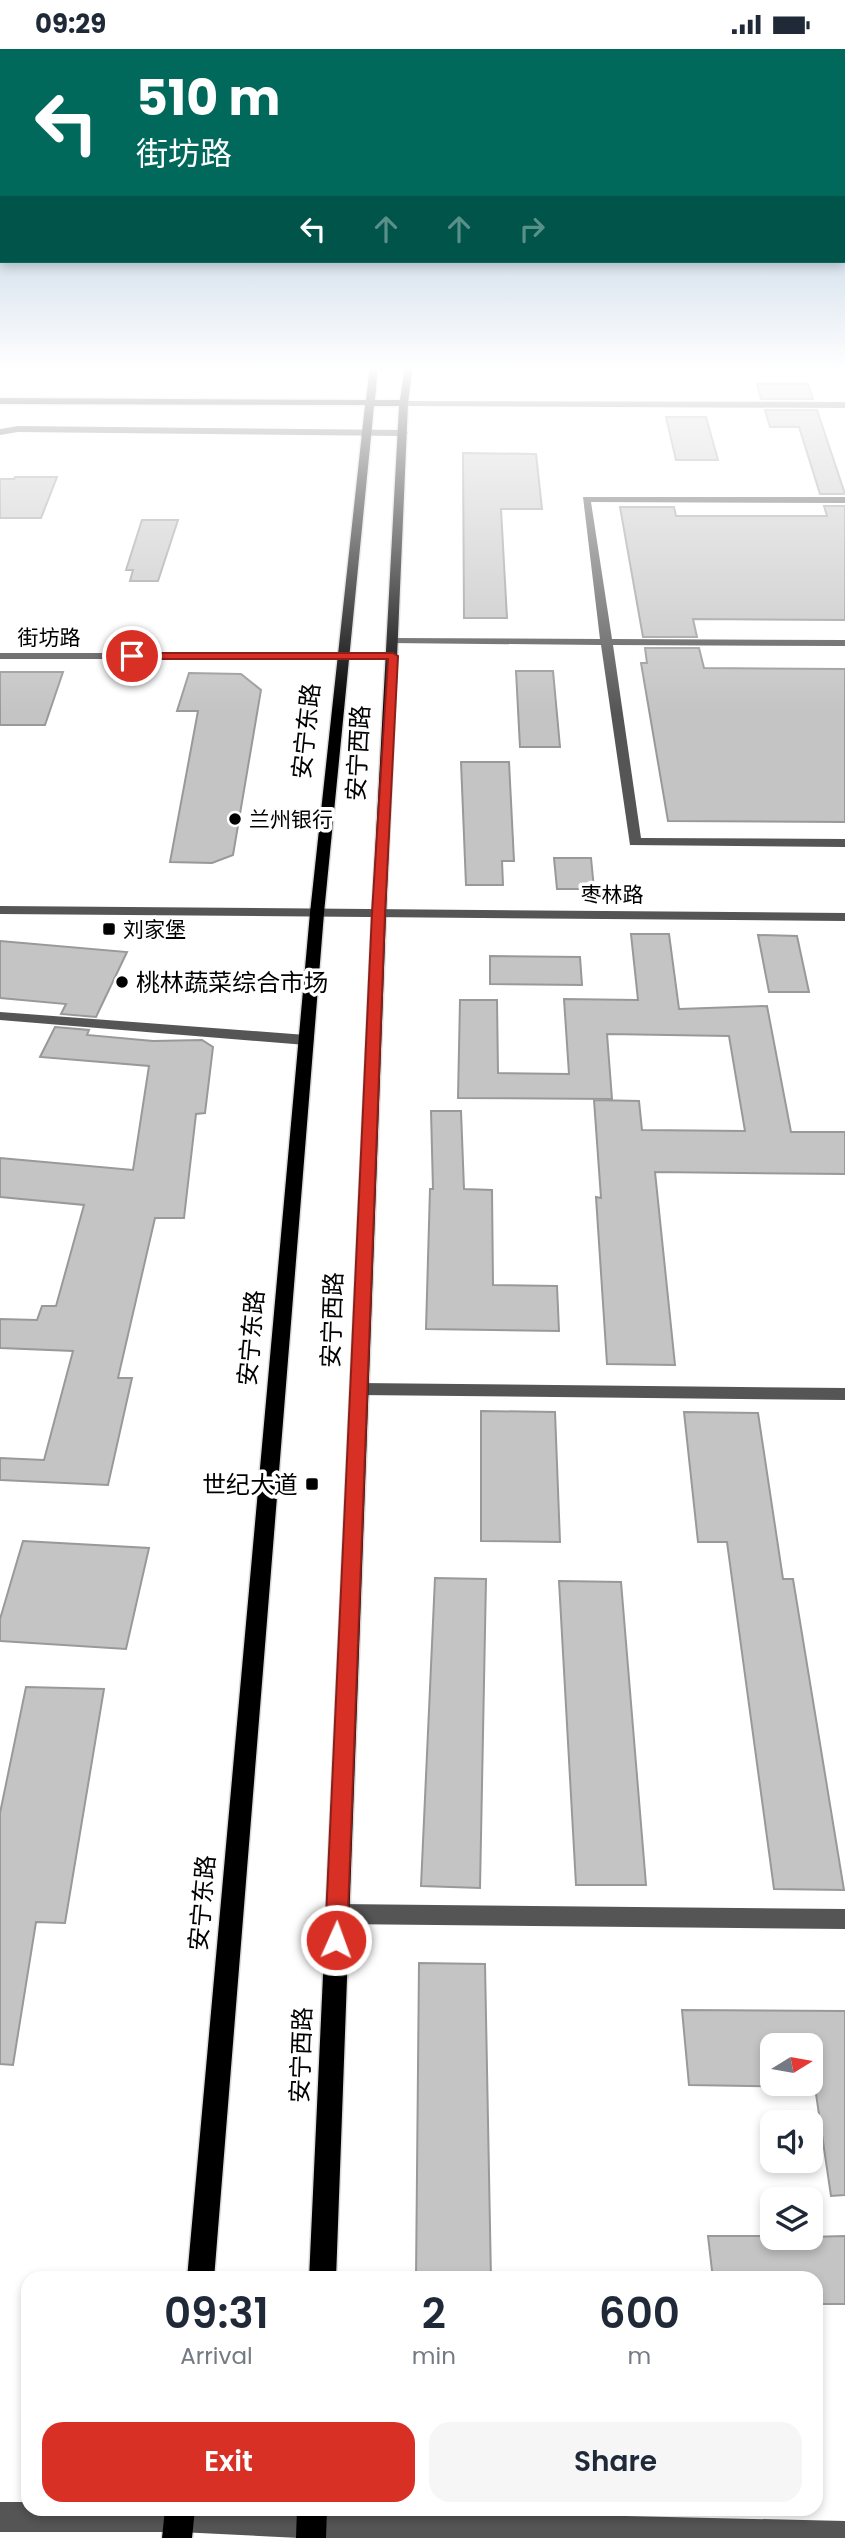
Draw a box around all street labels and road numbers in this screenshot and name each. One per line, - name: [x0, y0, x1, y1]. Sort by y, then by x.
- street label: 街坊路: [18, 623, 81, 652]
- street label: 安宁东路: [285, 682, 327, 780]
- street label: 安宁西路: [339, 704, 377, 802]
- street label: 枣林路: [581, 880, 644, 909]
- street label: 安宁西路: [314, 1271, 350, 1369]
- street label: 安宁东路: [230, 1289, 272, 1387]
- street label: 安宁东路: [181, 1854, 223, 1952]
- street label: 安宁西路: [283, 2006, 319, 2104]

